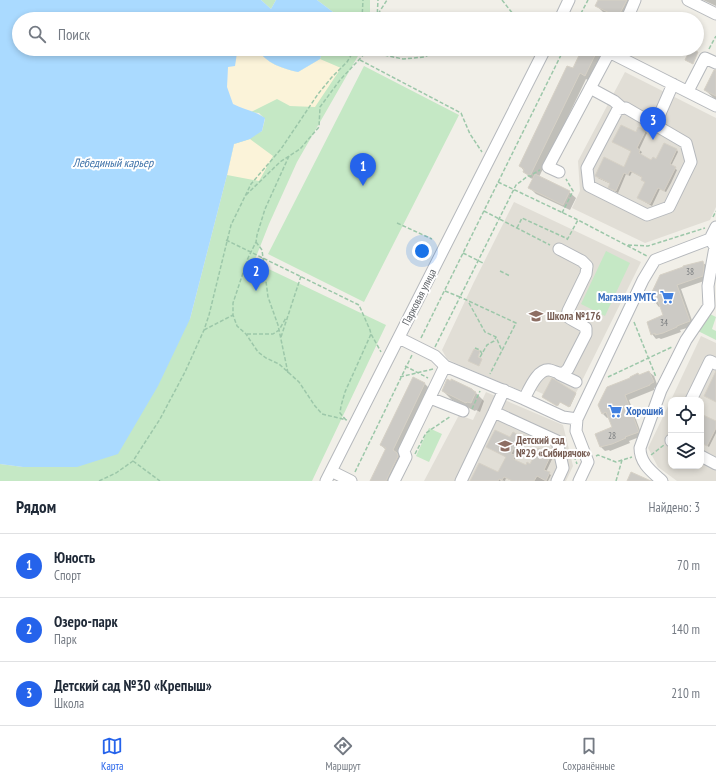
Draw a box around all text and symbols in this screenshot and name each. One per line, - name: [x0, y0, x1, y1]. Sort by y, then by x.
- search box: [12, 12, 704, 56]
- icon: search: [26, 23, 48, 45]
- text: Поиск: [58, 25, 90, 44]
- pin: 3: [640, 107, 666, 140]
- pin: 1: [350, 153, 376, 186]
- water label: Лебединый карьер: [72, 155, 154, 170]
- your location: [412, 241, 432, 261]
- pin: 2: [243, 258, 269, 291]
- street label: Парковая улица: [399, 266, 439, 328]
- house number: 38: [686, 266, 694, 277]
- supermarket icon: Магазин УМТС: [659, 289, 675, 305]
- place label: Магазин УМТС: [598, 290, 656, 304]
- school or university icon: Школа №176: [528, 308, 544, 324]
- place label: Школа №176: [547, 309, 601, 323]
- house number: 34: [660, 317, 668, 328]
- map controls: [668, 397, 704, 469]
- button: locate: [668, 397, 704, 433]
- supermarket icon: Хороший: [607, 403, 623, 419]
- place label: Хороший: [626, 404, 663, 418]
- house number: 28: [608, 430, 616, 441]
- place label: Детский сад №29 «Сибирячок»: [516, 433, 591, 460]
- button: layers: [668, 433, 704, 469]
- school or university icon: Детский сад №29 «Сибирячок»: [497, 438, 513, 454]
- text: Рядом: [16, 496, 56, 518]
- text: Найдено: 3: [649, 499, 700, 516]
- text: Юность: [54, 548, 95, 567]
- text: 1: [26, 557, 32, 574]
- text: 70 m: [677, 557, 700, 574]
- text: Спорт: [54, 567, 81, 584]
- text: Озеро-парк: [54, 612, 118, 631]
- text: 2: [26, 621, 32, 638]
- text: 140 m: [671, 621, 700, 638]
- text: Парк: [54, 631, 77, 648]
- text: Детский сад №30 «Крепыш»: [54, 676, 212, 695]
- text: 3: [26, 685, 32, 702]
- text: 210 m: [671, 685, 700, 702]
- text: Школа: [54, 695, 84, 712]
- tab: Карта: [101, 735, 123, 773]
- tab: Маршрут: [325, 735, 361, 773]
- tab: Сохранённые: [563, 735, 615, 773]

